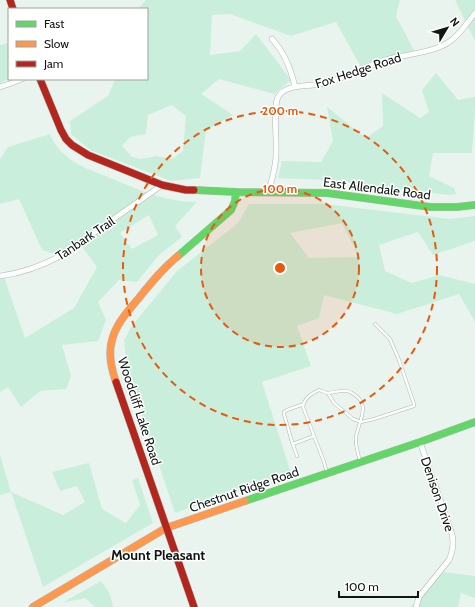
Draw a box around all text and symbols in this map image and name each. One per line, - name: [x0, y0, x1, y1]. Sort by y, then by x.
- legend: [8, 8, 148, 80]
- north arrow: [427, 8, 467, 48]
- text: N: [447, 14, 463, 29]
- text: Fast: [44, 16, 64, 31]
- text: Slow: [44, 36, 69, 51]
- street label: Fox Hedge Road: [313, 49, 403, 91]
- text: Jam: [43, 56, 63, 71]
- text: 200 m: [262, 103, 298, 118]
- street label: East Allendale Road: [322, 173, 432, 203]
- text: 100 m: [263, 181, 297, 196]
- street label: Tanbark Trail: [52, 212, 118, 264]
- centre of rings: [273, 261, 287, 275]
- street label: Woodcliff Lake Road: [115, 355, 165, 467]
- street label: Denison Drive: [418, 455, 458, 534]
- street label: Chestnut Ridge Road: [187, 463, 301, 515]
- district label: Mount Pleasant: [111, 546, 205, 564]
- scale bar: [339, 573, 418, 599]
- text: 100 m: [345, 579, 379, 594]

